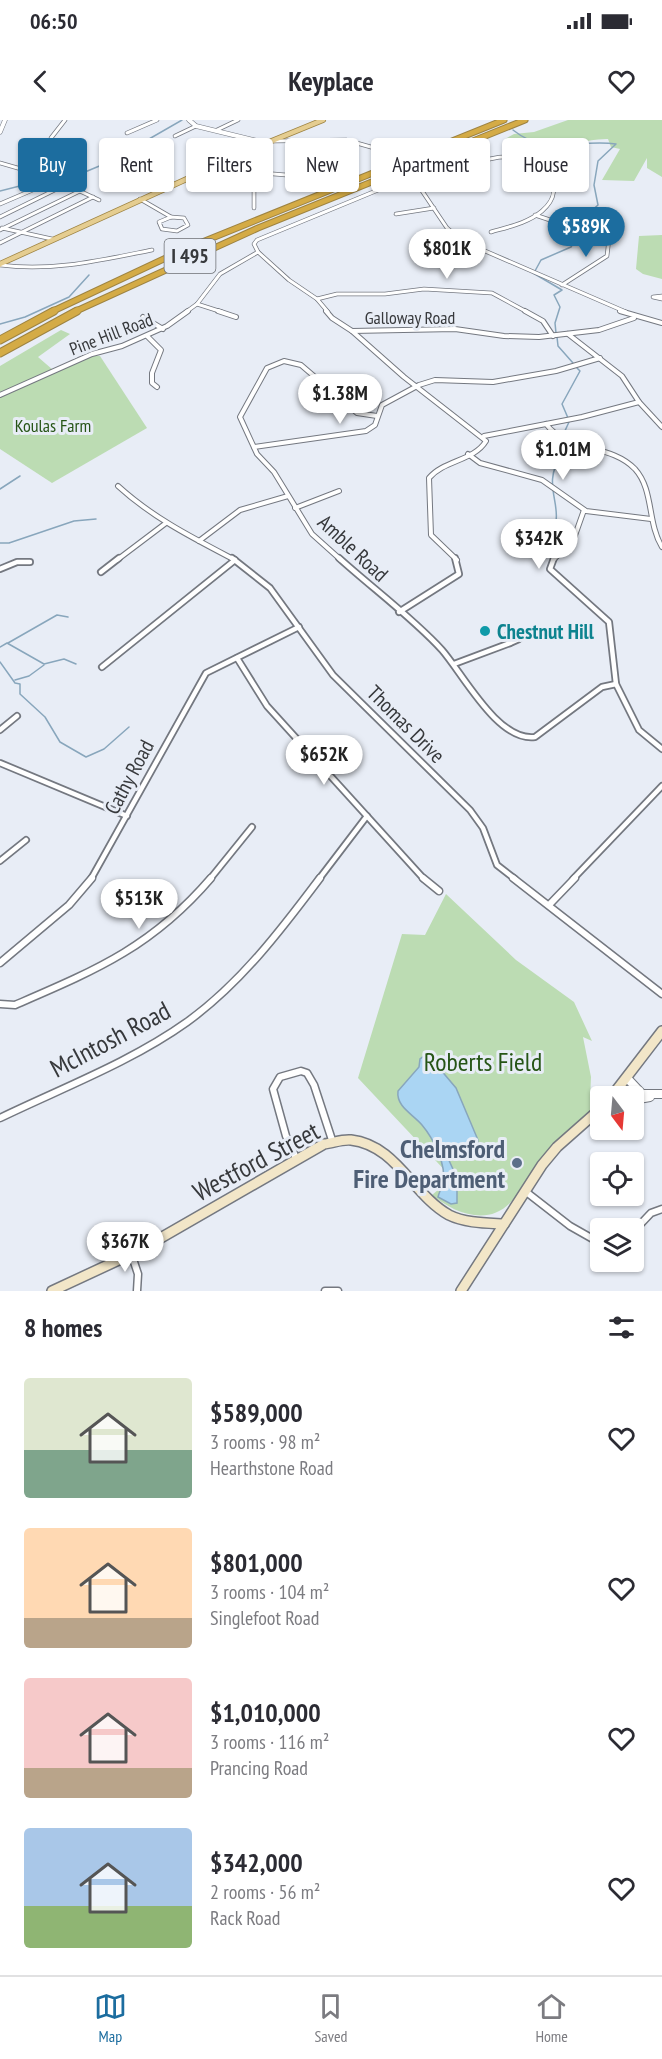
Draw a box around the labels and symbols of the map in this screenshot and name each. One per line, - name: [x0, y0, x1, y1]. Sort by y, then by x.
- pin: $589K: [544, 207, 628, 258]
- pin: $801K: [405, 229, 489, 280]
- road number: I 495: [164, 239, 216, 273]
- street label: Galloway Road: [365, 306, 455, 329]
- street label: Pine Hill Road: [66, 308, 156, 360]
- pin: $1.38M: [291, 374, 389, 425]
- park label: Koulas Farm: [15, 414, 91, 437]
- pin: $1.01M: [514, 430, 612, 481]
- street label: Amble Road: [312, 509, 394, 587]
- pin: $342K: [497, 519, 581, 570]
- place label: Chestnut Hill: [497, 618, 595, 645]
- marker: Chestnut Hill: [478, 624, 492, 638]
- street label: Thomas Drive: [361, 679, 451, 769]
- street label: Cathy Road: [98, 735, 160, 819]
- pin: $652K: [282, 735, 366, 786]
- pin: $513K: [97, 879, 181, 930]
- street label: McIntosh Road: [44, 994, 176, 1084]
- park label: Roberts Field: [424, 1045, 542, 1078]
- north arrow: [590, 1086, 644, 1140]
- street label: Westford Street: [187, 1114, 325, 1208]
- place label: Chelmsford Fire Department: [353, 1132, 505, 1195]
- marker: Chelmsford Fire Department: [510, 1156, 524, 1170]
- pin: $367K: [83, 1222, 167, 1273]

